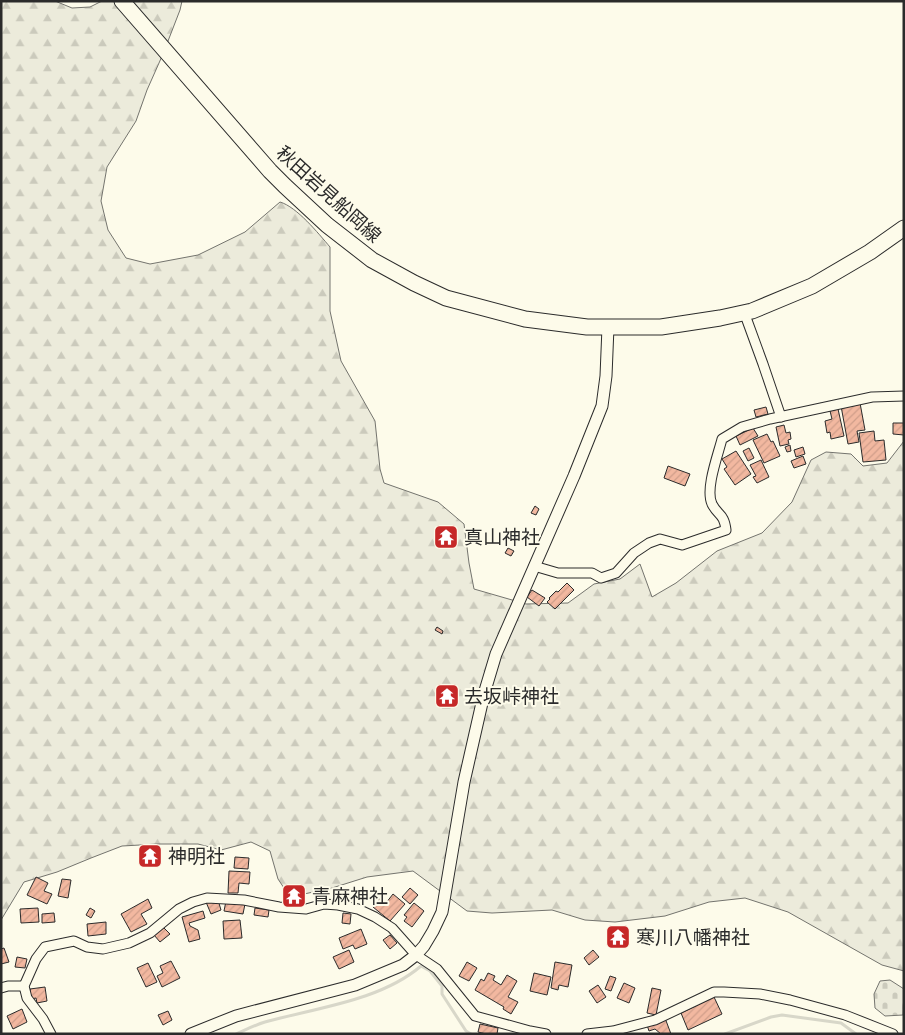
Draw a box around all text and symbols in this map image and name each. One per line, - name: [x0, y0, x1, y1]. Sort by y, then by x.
- street label: 秋田岩見船岡線: [272, 141, 386, 247]
- temple icon: 真山神社: [433, 524, 459, 550]
- place label: 真山神社: [464, 525, 540, 548]
- temple icon: 去坂峠神社: [434, 683, 460, 709]
- place label: 去坂峠神社: [464, 684, 559, 707]
- temple icon: 神明社: [137, 843, 163, 869]
- place label: 神明社: [168, 844, 225, 867]
- temple icon: 青麻神社: [281, 883, 307, 909]
- place label: 青麻神社: [312, 884, 388, 907]
- temple icon: 寒川八幡神社: [605, 924, 631, 950]
- place label: 寒川八幡神社: [636, 925, 750, 948]

